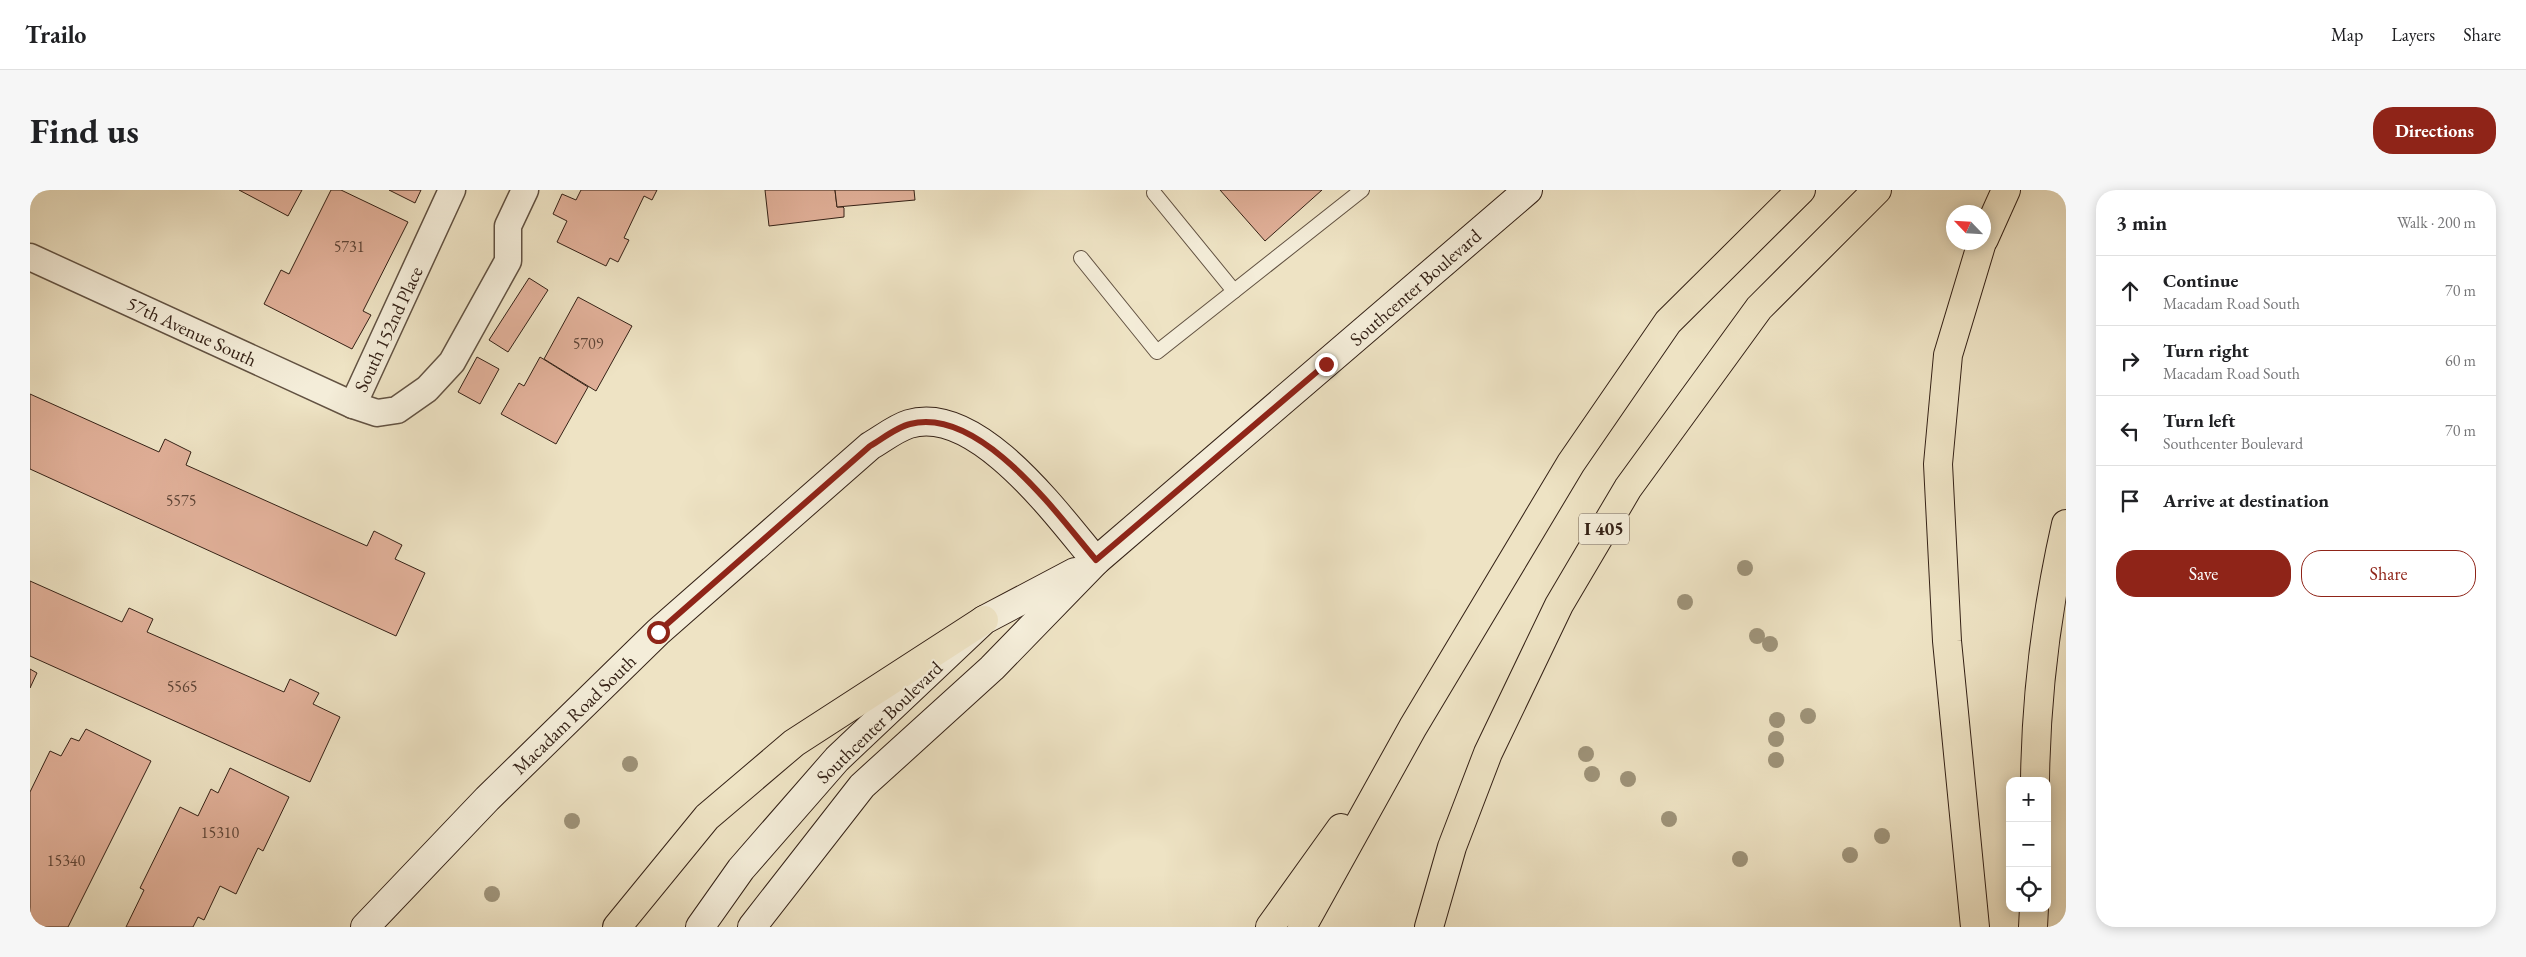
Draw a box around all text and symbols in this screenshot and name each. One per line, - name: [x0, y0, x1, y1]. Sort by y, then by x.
- text: Trailo: [25, 19, 86, 50]
- text: Map: [2331, 23, 2363, 46]
- text: Layers: [2391, 23, 2435, 46]
- text: Share: [2463, 23, 2501, 46]
- button: Directions: [2373, 107, 2496, 154]
- text: Find us: [30, 108, 139, 153]
- north arrow: [1946, 205, 1991, 250]
- text: 3 min: [2116, 209, 2167, 236]
- text: Walk · 200 m: [2397, 212, 2476, 233]
- street label: Southcenter Boulevard: [1344, 223, 1487, 351]
- house number: 5731: [334, 236, 364, 257]
- street label: South 152nd Place: [348, 262, 429, 396]
- text: Continue: [2163, 268, 2238, 293]
- icon: ahead: [2116, 277, 2144, 305]
- text: 70 m: [2445, 280, 2476, 301]
- street label: 57th Avenue South: [123, 291, 261, 372]
- text: Macadam Road South: [2163, 293, 2300, 314]
- house number: 5709: [573, 333, 604, 354]
- text: Turn right: [2163, 338, 2249, 363]
- icon: right: [2116, 347, 2144, 375]
- text: 60 m: [2445, 350, 2476, 371]
- route end: [1315, 353, 1338, 376]
- text: Macadam Road South: [2163, 363, 2300, 384]
- text: Turn left: [2163, 408, 2235, 433]
- icon: left: [2116, 417, 2144, 445]
- text: 70 m: [2445, 420, 2476, 441]
- text: Southcenter Boulevard: [2163, 433, 2303, 454]
- icon: arrive: [2116, 487, 2144, 515]
- text: Arrive at destination: [2163, 488, 2329, 513]
- house number: 5575: [166, 490, 196, 511]
- road number: I 405: [1579, 514, 1629, 544]
- button: Save: [2116, 550, 2291, 597]
- button: Share: [2301, 550, 2476, 597]
- route start: [647, 621, 670, 644]
- street label: Macadam Road South: [507, 649, 642, 780]
- street label: Southcenter Boulevard: [811, 655, 948, 789]
- house number: 5565: [167, 676, 197, 697]
- map controls: [2006, 777, 2051, 912]
- button: +: [2006, 777, 2051, 822]
- house number: 15310: [201, 822, 240, 843]
- button: −: [2006, 822, 2051, 867]
- house number: 15340: [47, 850, 86, 871]
- button: locate: [2006, 867, 2051, 912]

